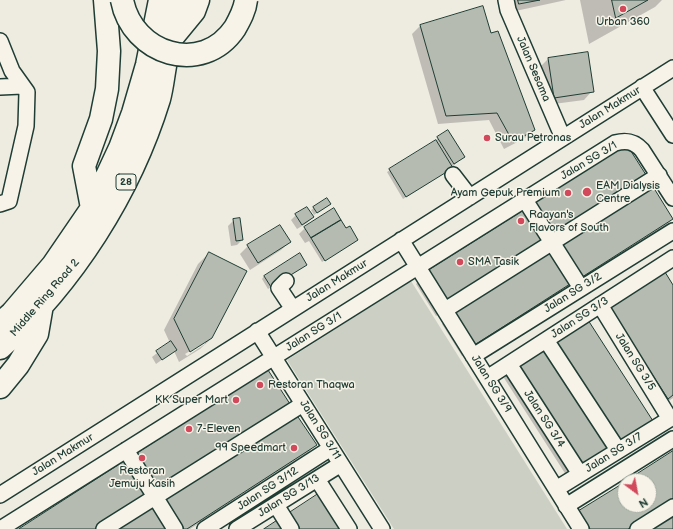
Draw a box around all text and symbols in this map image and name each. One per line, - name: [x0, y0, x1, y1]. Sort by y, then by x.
- marker: Urban 360: [618, 4, 628, 14]
- place label: Urban 360: [596, 15, 650, 29]
- street label: Jalan Sesama: [513, 34, 553, 104]
- street label: Jalan Makmur: [577, 84, 643, 132]
- place label: Surau Petronas: [495, 131, 571, 145]
- marker: Surau Petronas: [482, 133, 492, 143]
- street label: Jalan SG 3/1: [558, 139, 620, 183]
- road number: 28: [116, 174, 136, 190]
- place label: EAM Dialysis Centre: [596, 179, 660, 205]
- place label: Ayam Gepuk Premium: [451, 186, 560, 200]
- marker: EAM Dialysis Centre: [581, 186, 593, 198]
- marker: Ayam Gepuk Premium: [563, 188, 573, 198]
- place label: Raayan's Flavors of South: [529, 208, 609, 234]
- marker: Raayan's Flavors of South: [516, 216, 526, 226]
- place label: SMA Tasik: [468, 255, 519, 269]
- street label: Middle Ring Road 2: [8, 256, 82, 340]
- street label: Jalan Makmur: [304, 257, 370, 305]
- marker: SMA Tasik: [455, 257, 465, 267]
- street label: Jalan SG 3/2: [542, 270, 604, 316]
- street label: Jalan SG 3/3: [549, 295, 611, 341]
- street label: Jalan SG 3/1: [284, 310, 344, 354]
- street label: Jalan SG 3/5: [612, 331, 658, 393]
- street label: Jalan SG 3/9: [468, 353, 514, 415]
- place label: Restoran Thaqwa: [268, 378, 355, 392]
- marker: Restoran Thaqwa: [255, 380, 265, 390]
- street label: Jalan SG 3/4: [521, 388, 567, 450]
- place label: KK Super Mart: [155, 393, 228, 407]
- marker: KK Super Mart: [231, 395, 241, 405]
- street label: Jalan SG 3/11: [296, 398, 344, 462]
- place label: 7-Eleven: [197, 422, 240, 436]
- marker: 7-Eleven: [184, 424, 194, 434]
- street label: Jalan SG 3/7: [583, 430, 645, 476]
- street label: Jalan Makmur: [30, 431, 96, 479]
- place label: 99 Speedmart: [215, 441, 286, 455]
- marker: 99 Speedmart: [289, 443, 299, 453]
- marker: Restoran Jemuju Kasih: [137, 453, 147, 463]
- place label: Restoran Jemuju Kasih: [109, 464, 175, 490]
- street label: Jalan SG 3/12: [235, 464, 301, 514]
- street label: Jalan SG 3/13: [256, 472, 322, 520]
- north arrow: [617, 473, 657, 513]
- text: N: [636, 495, 650, 510]

